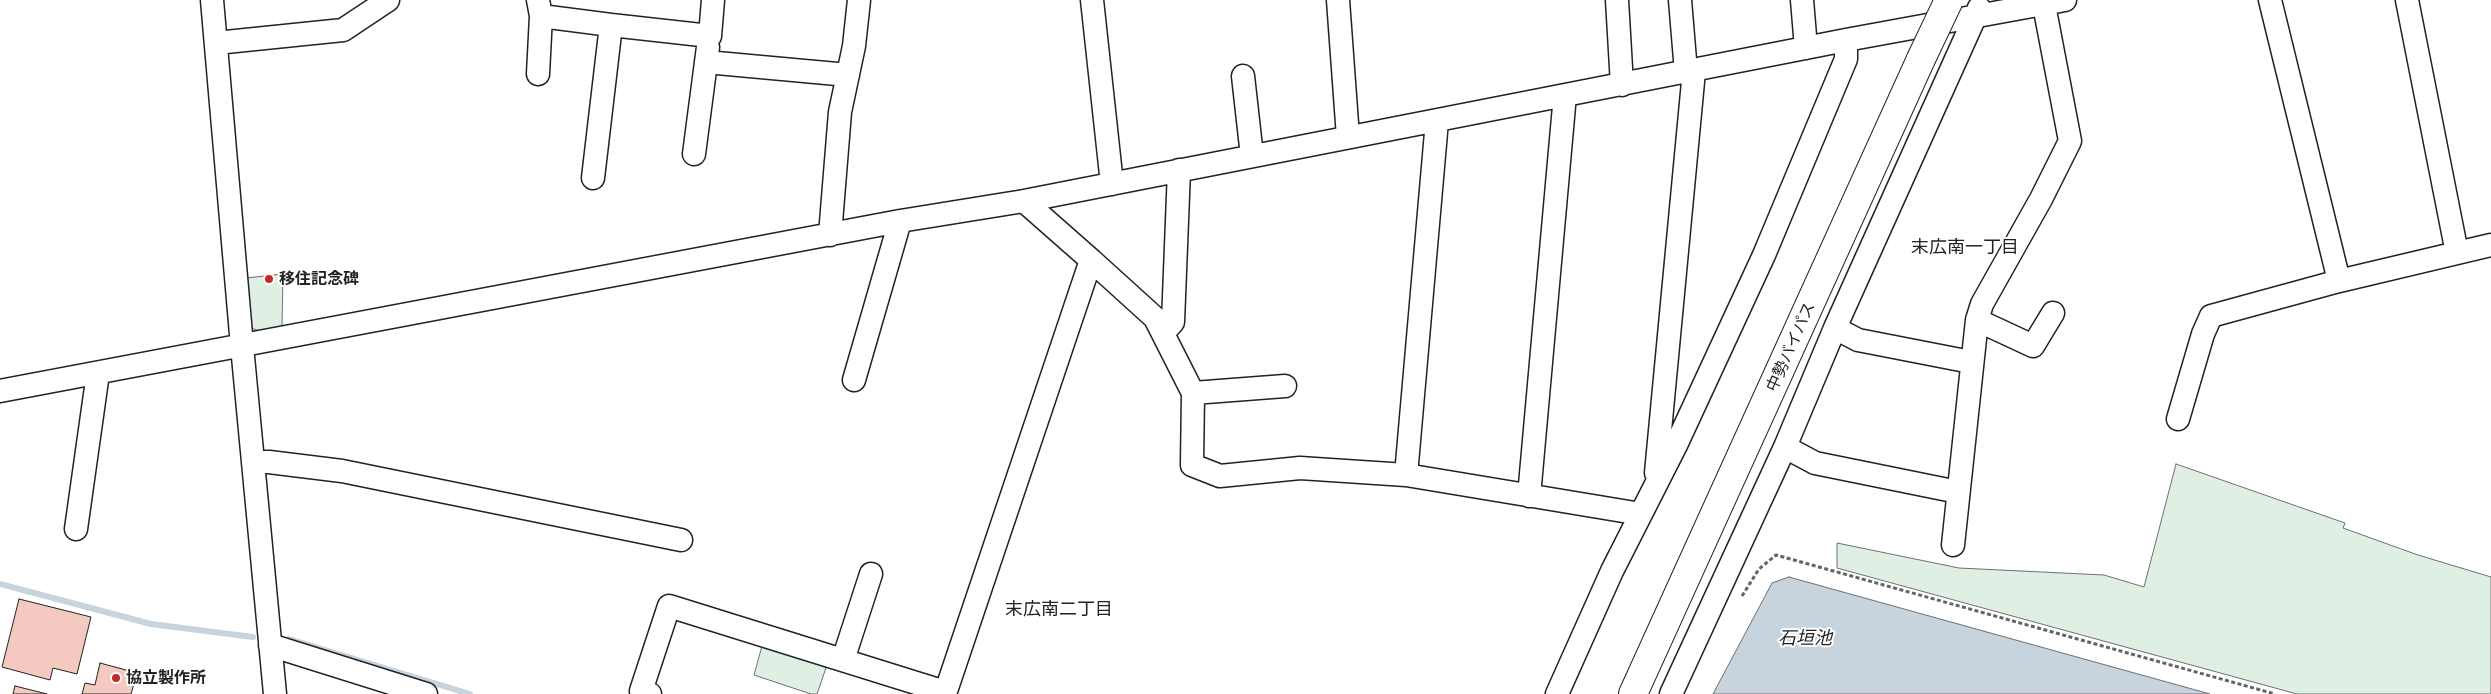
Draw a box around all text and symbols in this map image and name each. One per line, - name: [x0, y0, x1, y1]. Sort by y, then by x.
- district label: 末広南一丁目: [1911, 237, 2019, 259]
- place label: 移住記念碑: [279, 269, 359, 289]
- marker: 移住記念碑: [263, 273, 275, 285]
- street label: 中勢バイパス: [1763, 299, 1819, 395]
- district label: 末広南二丁目: [1005, 599, 1113, 621]
- water label: 石垣池: [1778, 628, 1832, 650]
- place label: 協立製作所: [126, 668, 206, 688]
- marker: 協立製作所: [110, 672, 122, 684]

